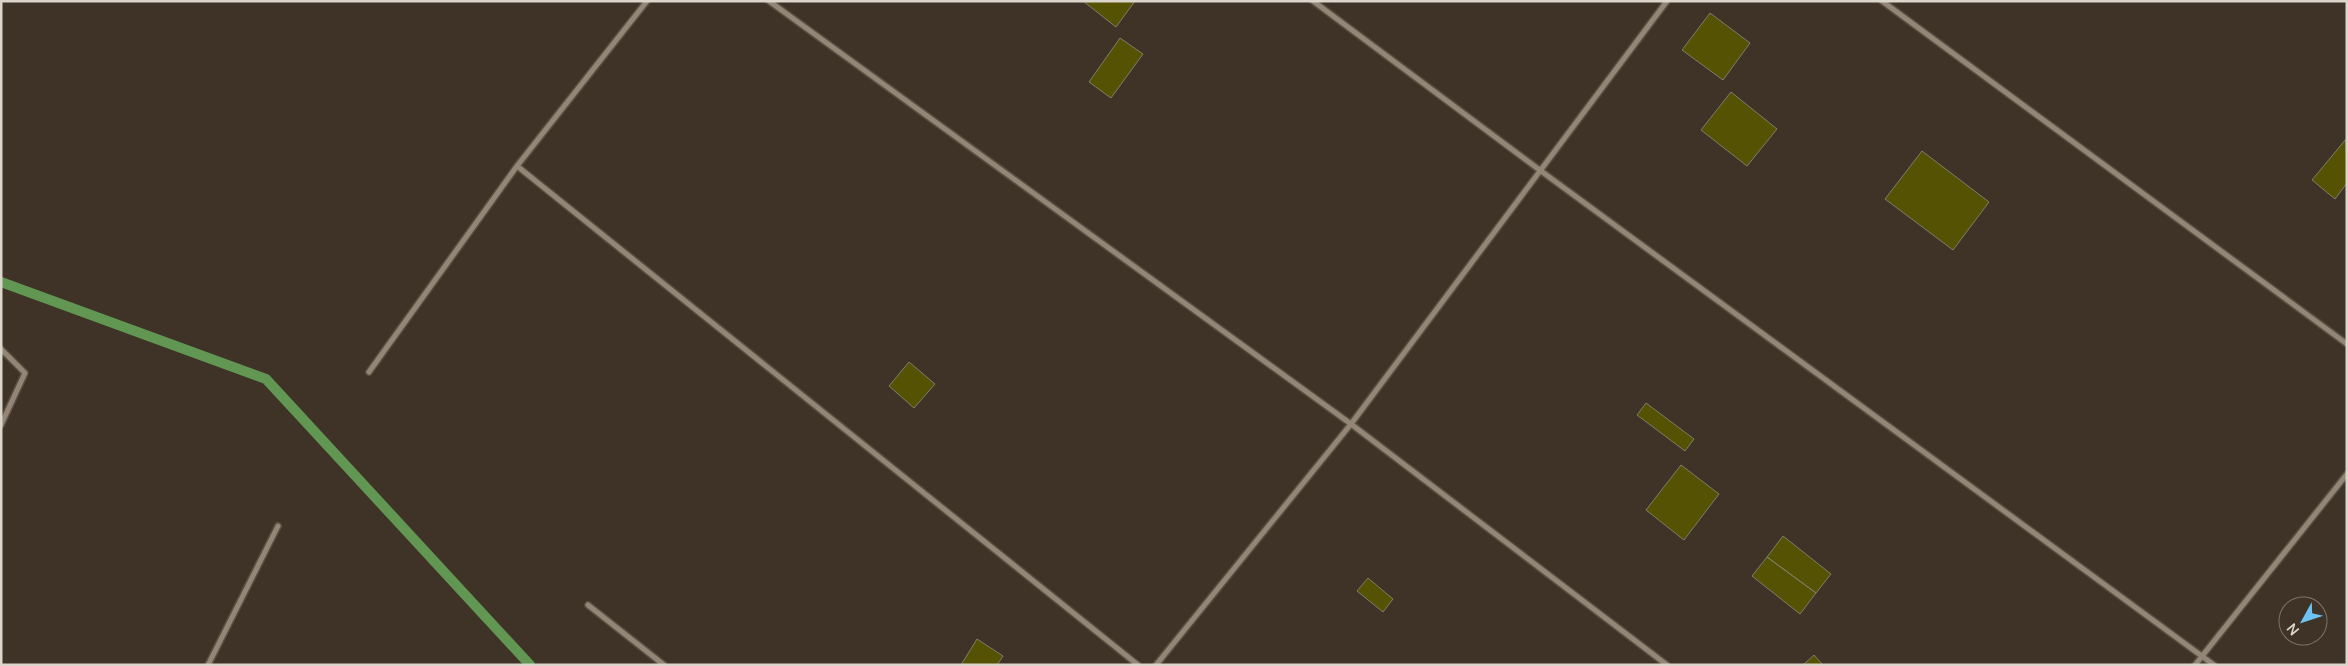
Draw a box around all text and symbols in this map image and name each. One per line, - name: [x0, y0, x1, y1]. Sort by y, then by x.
- north arrow: [2278, 596, 2328, 646]
- text: N: [2282, 620, 2303, 640]

